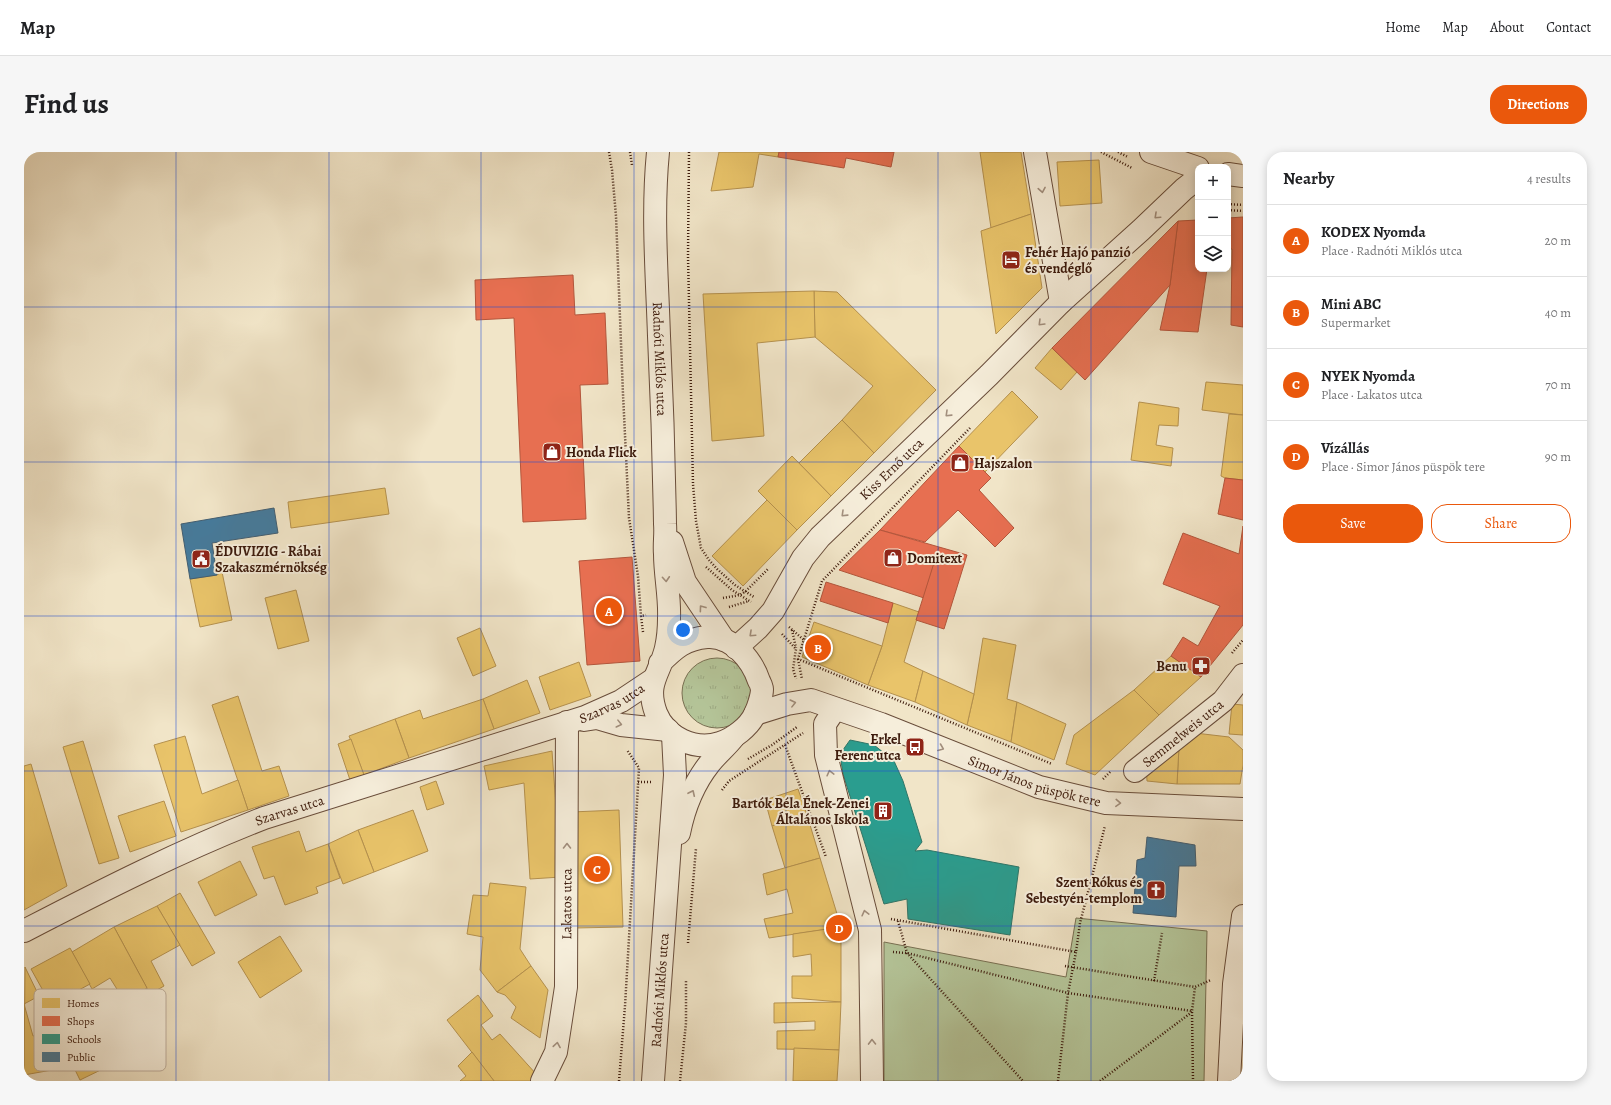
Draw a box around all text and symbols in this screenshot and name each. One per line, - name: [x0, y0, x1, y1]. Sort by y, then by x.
- text: Map: [20, 15, 55, 41]
- text: Home: [1385, 18, 1420, 37]
- text: Map: [1442, 18, 1468, 37]
- text: About: [1490, 18, 1524, 37]
- text: Contact: [1546, 18, 1591, 37]
- text: Find us: [24, 85, 109, 123]
- button: Directions: [1490, 85, 1587, 124]
- map controls: [1195, 164, 1231, 272]
- button: +: [1195, 164, 1231, 200]
- text: Nearby: [1283, 167, 1334, 190]
- text: 4 results: [1527, 170, 1571, 187]
- one-way arrow: [1037, 187, 1046, 194]
- button: −: [1195, 200, 1231, 236]
- one-way arrow: [1154, 211, 1161, 218]
- text: KODEX Nyomda: [1321, 222, 1426, 242]
- text: A: [1292, 232, 1300, 249]
- text: 20 m: [1545, 232, 1571, 249]
- button: layers: [1195, 236, 1231, 272]
- text: Place · Radnóti Miklós utca: [1321, 242, 1462, 259]
- place label: Fehér Hajó panzió és vendéglő: [1025, 243, 1130, 278]
- hotel icon: Fehér Hajó panzió és vendéglő: [1000, 249, 1022, 271]
- text: Mini ABC: [1321, 294, 1381, 314]
- street label: Radnóti Miklós utca: [648, 301, 672, 417]
- text: B: [1292, 304, 1300, 321]
- text: 40 m: [1545, 304, 1571, 321]
- text: Supermarket: [1321, 314, 1391, 331]
- one-way arrow: [1038, 318, 1045, 326]
- text: NYEK Nyomda: [1321, 366, 1415, 386]
- text: C: [1292, 376, 1300, 393]
- text: 70 m: [1545, 376, 1571, 393]
- text: Place · Lakatos utca: [1321, 386, 1423, 403]
- one-way arrow: [945, 409, 953, 417]
- street label: Kiss Ernő utca: [855, 433, 928, 504]
- text: Vízállás: [1321, 438, 1369, 458]
- shop icon: Honda Flick: [541, 441, 563, 463]
- place label: Honda Flick: [566, 443, 637, 462]
- text: D: [1291, 448, 1301, 465]
- text: 90 m: [1545, 448, 1571, 465]
- shop icon: Hajszalon: [949, 452, 971, 474]
- place label: Hajszalon: [974, 454, 1033, 473]
- text: Place · Simor János püspök tere: [1321, 458, 1485, 475]
- button: Save: [1283, 504, 1423, 543]
- button: Share: [1431, 504, 1571, 543]
- one-way arrow: [841, 509, 849, 517]
- place label: ÉDUVIZIG - Rábai Szakaszmérnökség: [215, 542, 328, 577]
- shop icon: Domitext: [882, 547, 904, 569]
- public building icon: ÉDUVIZIG - Rábai Szakaszmérnökség: [190, 548, 212, 570]
- place label: Domitext: [907, 549, 963, 568]
- one-way arrow: [662, 576, 671, 582]
- pin: A: [596, 596, 622, 626]
- one-way arrow: [700, 605, 707, 612]
- your location: [673, 620, 693, 640]
- one-way arrow: [749, 629, 757, 636]
- pin: B: [805, 633, 831, 663]
- pharmacy icon: Benu: [1190, 655, 1212, 677]
- place label: Benu: [1156, 657, 1187, 676]
- street label: Szarvas utca: [577, 678, 649, 728]
- street label: Semmelweis utca: [1138, 694, 1228, 771]
- one-way arrow: [789, 699, 796, 707]
- one-way arrow: [616, 720, 622, 728]
- place label: Erkel Ferenc utca: [834, 730, 901, 765]
- bus stop icon: Erkel Ferenc utca: [904, 736, 926, 758]
- one-way arrow: [938, 744, 945, 752]
- street label: Simor János püspök tere: [965, 750, 1103, 811]
- one-way arrow: [827, 770, 835, 776]
- street label: Szarvas utca: [252, 790, 327, 830]
- one-way arrow: [687, 790, 695, 798]
- place label: Bartók Béla Ének-Zenei Általános Iskola: [732, 794, 869, 829]
- one-way arrow: [1115, 799, 1121, 807]
- building icon: Bartók Béla Ének-Zenei Általános Iskola: [872, 800, 894, 822]
- one-way arrow: [563, 843, 571, 849]
- pin: C: [584, 854, 610, 884]
- street label: Lakatos utca: [557, 868, 576, 940]
- place label: Szent Rókus és Sebestyén-templom: [1026, 873, 1142, 908]
- church icon: Szent Rókus és Sebestyén-templom: [1145, 879, 1167, 901]
- one-way arrow: [862, 909, 870, 916]
- pin: D: [826, 913, 852, 943]
- street label: Radnóti Miklós utca: [646, 932, 673, 1048]
- legend: [34, 989, 166, 1071]
- text: Homes: [67, 996, 99, 1011]
- text: Shops: [67, 1014, 94, 1029]
- text: Schools: [67, 1032, 101, 1047]
- one-way arrow: [867, 1039, 876, 1045]
- one-way arrow: [552, 1042, 561, 1049]
- text: Public: [67, 1050, 95, 1065]

